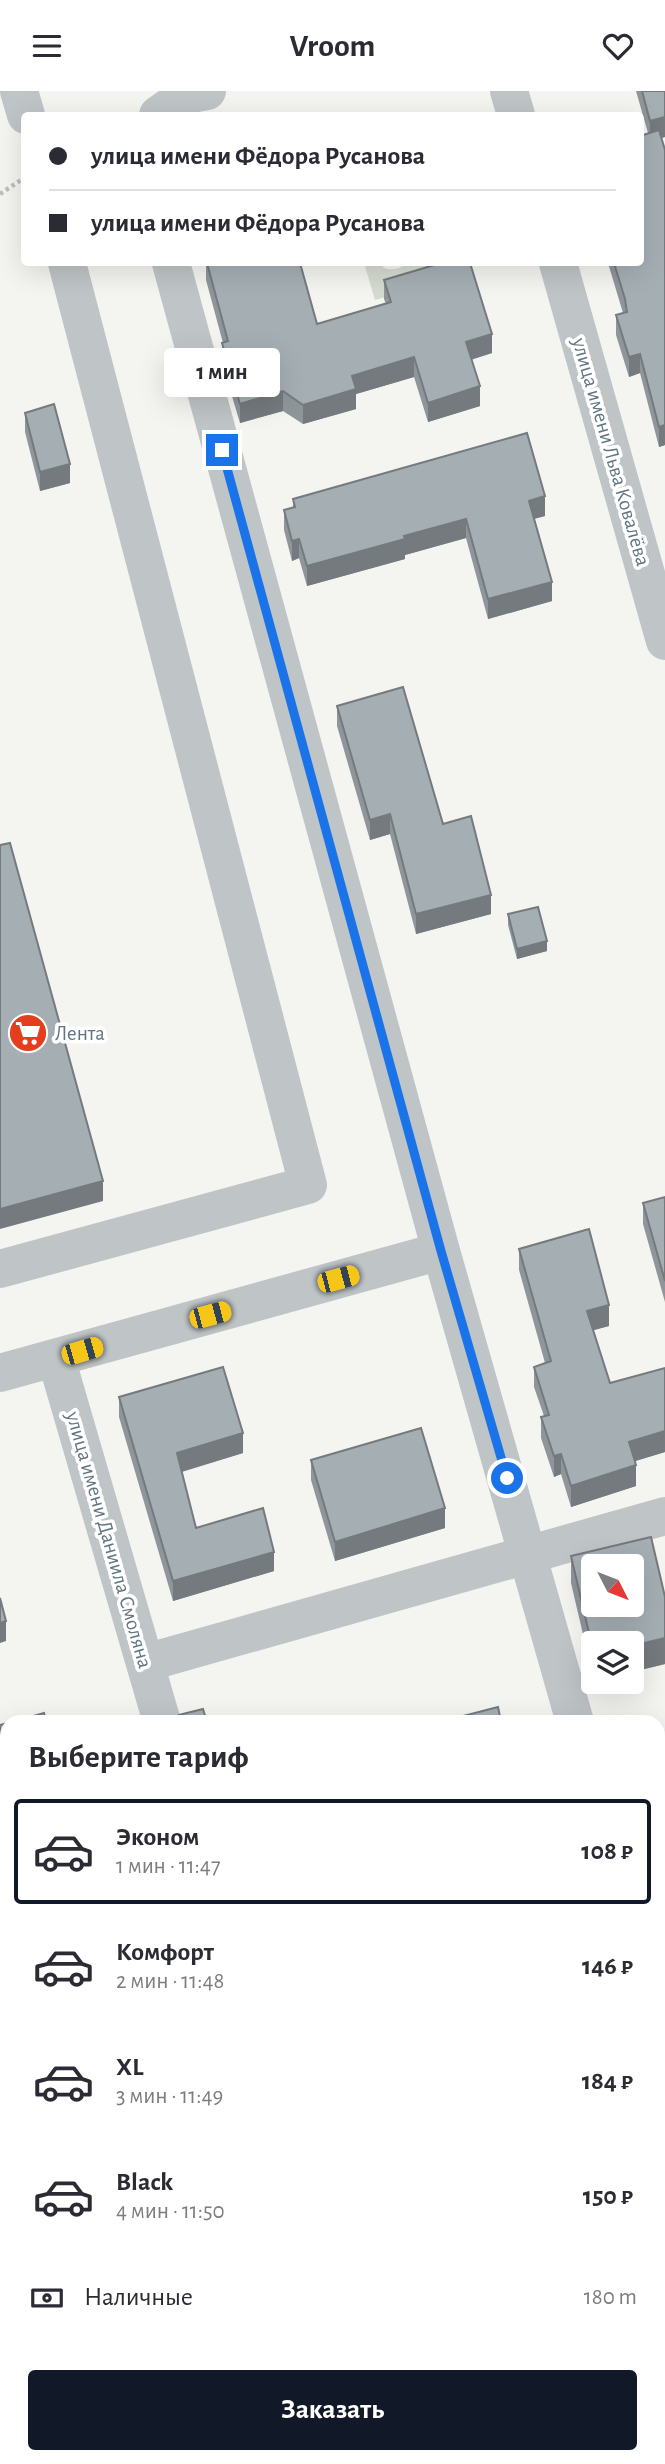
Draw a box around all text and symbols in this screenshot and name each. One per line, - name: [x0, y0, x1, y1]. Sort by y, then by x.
- icon: menu: [28, 27, 66, 65]
- icon: heart: [599, 27, 637, 65]
- text: Vroom: [290, 30, 375, 62]
- text: улица имени Фёдора Русанова: [91, 143, 425, 169]
- text: улица имени Фёдора Русанова: [91, 210, 425, 236]
- street label: улица имени Льва Ковалёва: [568, 335, 654, 569]
- callout: 1 мин: [164, 349, 280, 397]
- text: 1 мин: [196, 361, 248, 384]
- route end: [206, 434, 238, 466]
- supermarket icon: Лента: [7, 1012, 49, 1054]
- place label: Лента: [55, 1023, 105, 1044]
- car: [315, 1263, 362, 1295]
- car: [187, 1299, 234, 1331]
- car: [59, 1335, 106, 1367]
- street label: улица имени Даниила Смоляна: [62, 1408, 156, 1671]
- route start: [491, 1462, 523, 1494]
- north arrow: [581, 1554, 644, 1617]
- map controls: [581, 1554, 644, 1694]
- button: layers: [581, 1631, 644, 1694]
- text: Выберите тариф: [28, 1741, 249, 1773]
- icon: car: [32, 1820, 95, 1883]
- text: Эконом: [116, 1824, 199, 1850]
- text: 108 ₽: [581, 1838, 633, 1864]
- text: 1 мин · 11:47: [116, 1855, 221, 1878]
- icon: car: [32, 1935, 95, 1998]
- text: Комфорт: [116, 1939, 214, 1965]
- text: 146 ₽: [582, 1953, 633, 1979]
- text: 2 мин · 11:48: [116, 1970, 224, 1993]
- icon: car: [32, 2050, 95, 2113]
- text: XL: [116, 2054, 143, 2080]
- text: 184 ₽: [582, 2068, 633, 2094]
- text: 3 мин · 11:49: [116, 2085, 223, 2108]
- icon: car: [32, 2165, 95, 2228]
- text: Black: [116, 2169, 173, 2195]
- text: 150 ₽: [583, 2183, 633, 2209]
- text: 4 мин · 11:50: [116, 2200, 225, 2223]
- icon: cash: [28, 2279, 66, 2317]
- text: Наличные: [84, 2284, 193, 2310]
- text: 180 m: [584, 2286, 637, 2309]
- button: Заказать: [28, 2370, 637, 2450]

